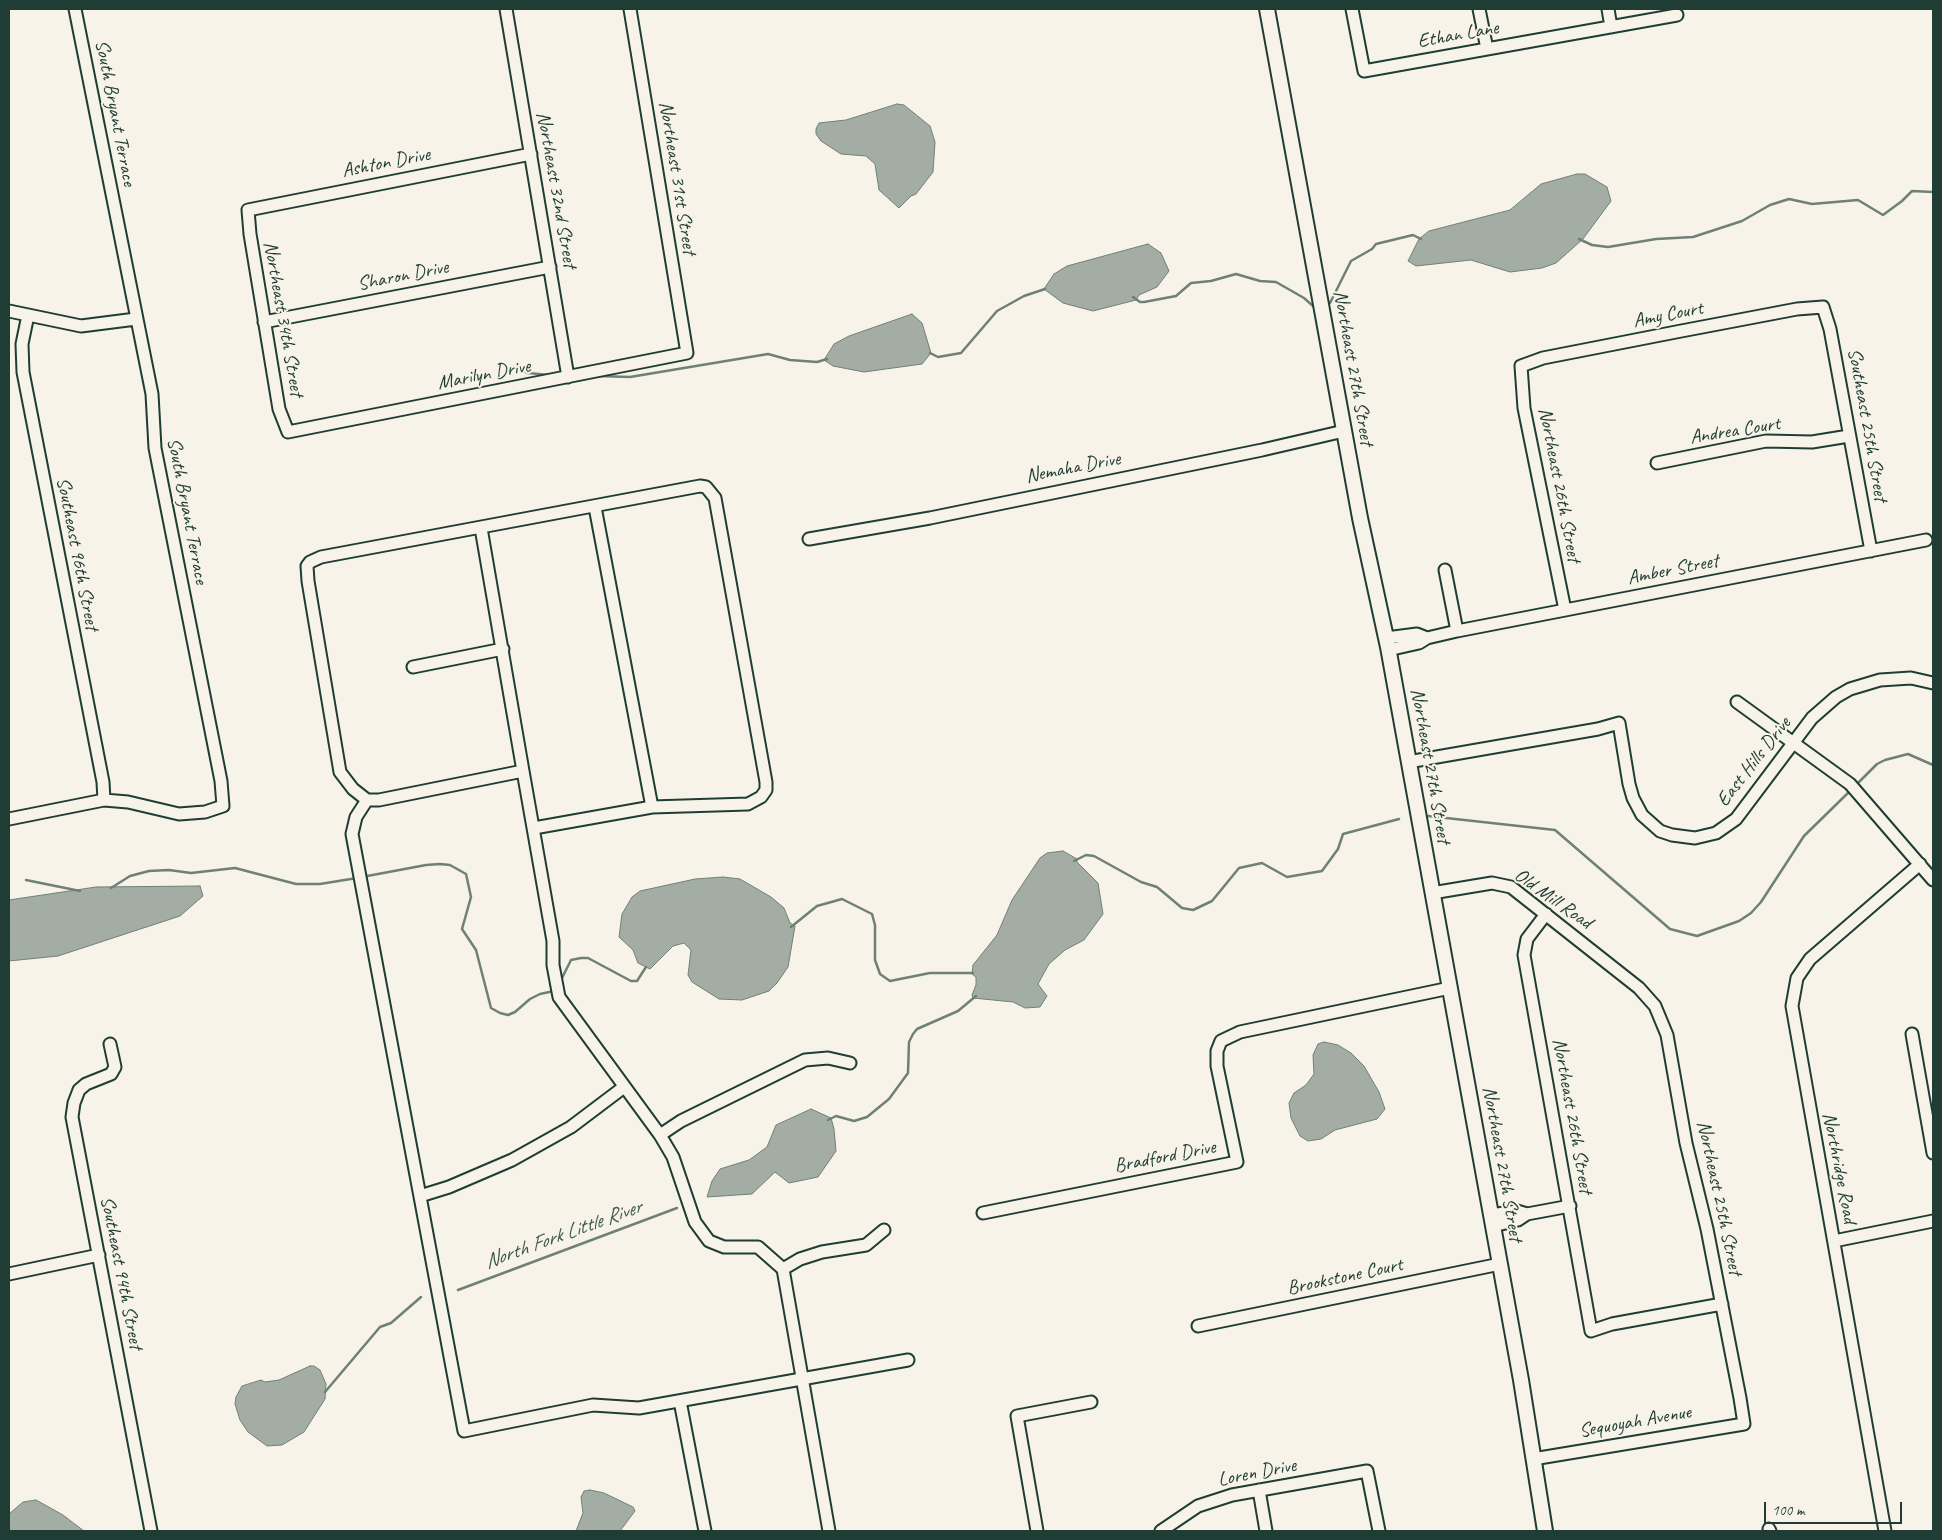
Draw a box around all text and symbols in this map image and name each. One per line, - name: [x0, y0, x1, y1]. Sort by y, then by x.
- street label: Ethan Lane: [1416, 16, 1500, 54]
- street label: South Bryant Terrace: [89, 38, 141, 188]
- street label: Northeast 31st Street: [653, 100, 701, 256]
- street label: Northeast 32nd Street: [530, 110, 582, 270]
- street label: Ashton Drive: [340, 143, 432, 183]
- street label: Northeast 34th Street: [258, 240, 308, 398]
- street label: Sharon Drive: [355, 255, 451, 297]
- street label: Northeast 27th Street: [1328, 289, 1378, 447]
- street label: Amy Court: [1631, 296, 1705, 334]
- street label: Southeast 25th Street: [1842, 346, 1892, 504]
- street label: Marilyn Drive: [436, 354, 532, 396]
- street label: Northeast 26th Street: [1532, 406, 1586, 564]
- street label: Andrea Court: [1688, 412, 1782, 450]
- street label: South Bryant Terrace: [161, 436, 213, 586]
- street label: Nemaha Drive: [1024, 447, 1122, 489]
- street label: Southeast 96th Street: [50, 475, 104, 633]
- street label: Amber Street: [1626, 549, 1720, 591]
- street label: Northeast 27th Street: [1405, 687, 1455, 845]
- street label: East Hills Drive: [1712, 712, 1796, 812]
- street label: Old Mill Road: [1509, 863, 1597, 935]
- street label: Northeast 26th Street: [1547, 1037, 1597, 1195]
- street label: Northeast 27th Street: [1477, 1085, 1527, 1243]
- street label: Northridge Road: [1816, 1110, 1862, 1226]
- street label: Northeast 25th Street: [1691, 1119, 1747, 1277]
- street label: Bradford Drive: [1112, 1135, 1218, 1179]
- street label: Southeast 94th Street: [94, 1194, 148, 1352]
- water label: North Fork Little River: [481, 1195, 645, 1275]
- street label: Brookstone Court: [1285, 1253, 1405, 1301]
- street label: Sequoyah Avenue: [1577, 1400, 1693, 1444]
- street label: Loren Drive: [1216, 1454, 1298, 1492]
- scale bar: [1767, 1492, 1904, 1524]
- text: 100 m: [1772, 1501, 1804, 1520]

